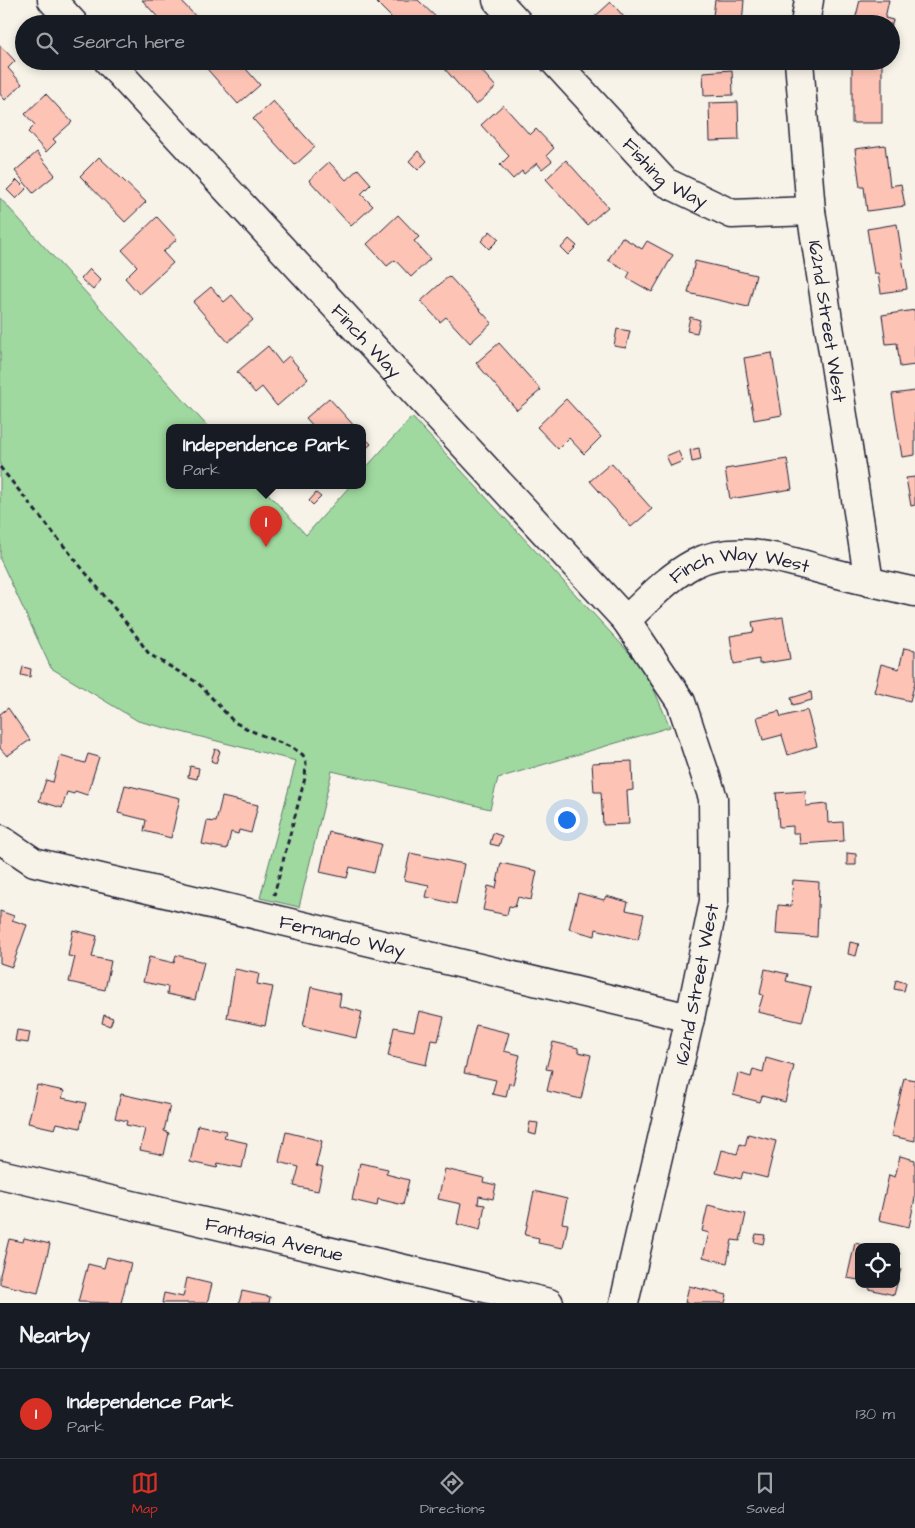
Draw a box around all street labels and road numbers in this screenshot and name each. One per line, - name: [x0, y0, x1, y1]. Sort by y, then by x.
- street label: Fishing Way: [616, 132, 712, 217]
- street label: 162nd Street West: [801, 238, 853, 405]
- street label: Finch Way: [324, 298, 408, 386]
- street label: Finch Way West: [664, 541, 813, 591]
- street label: 162nd Street West: [669, 901, 726, 1067]
- street label: Fernando Way: [276, 909, 408, 966]
- street label: Fantasia Avenue: [202, 1211, 346, 1269]

